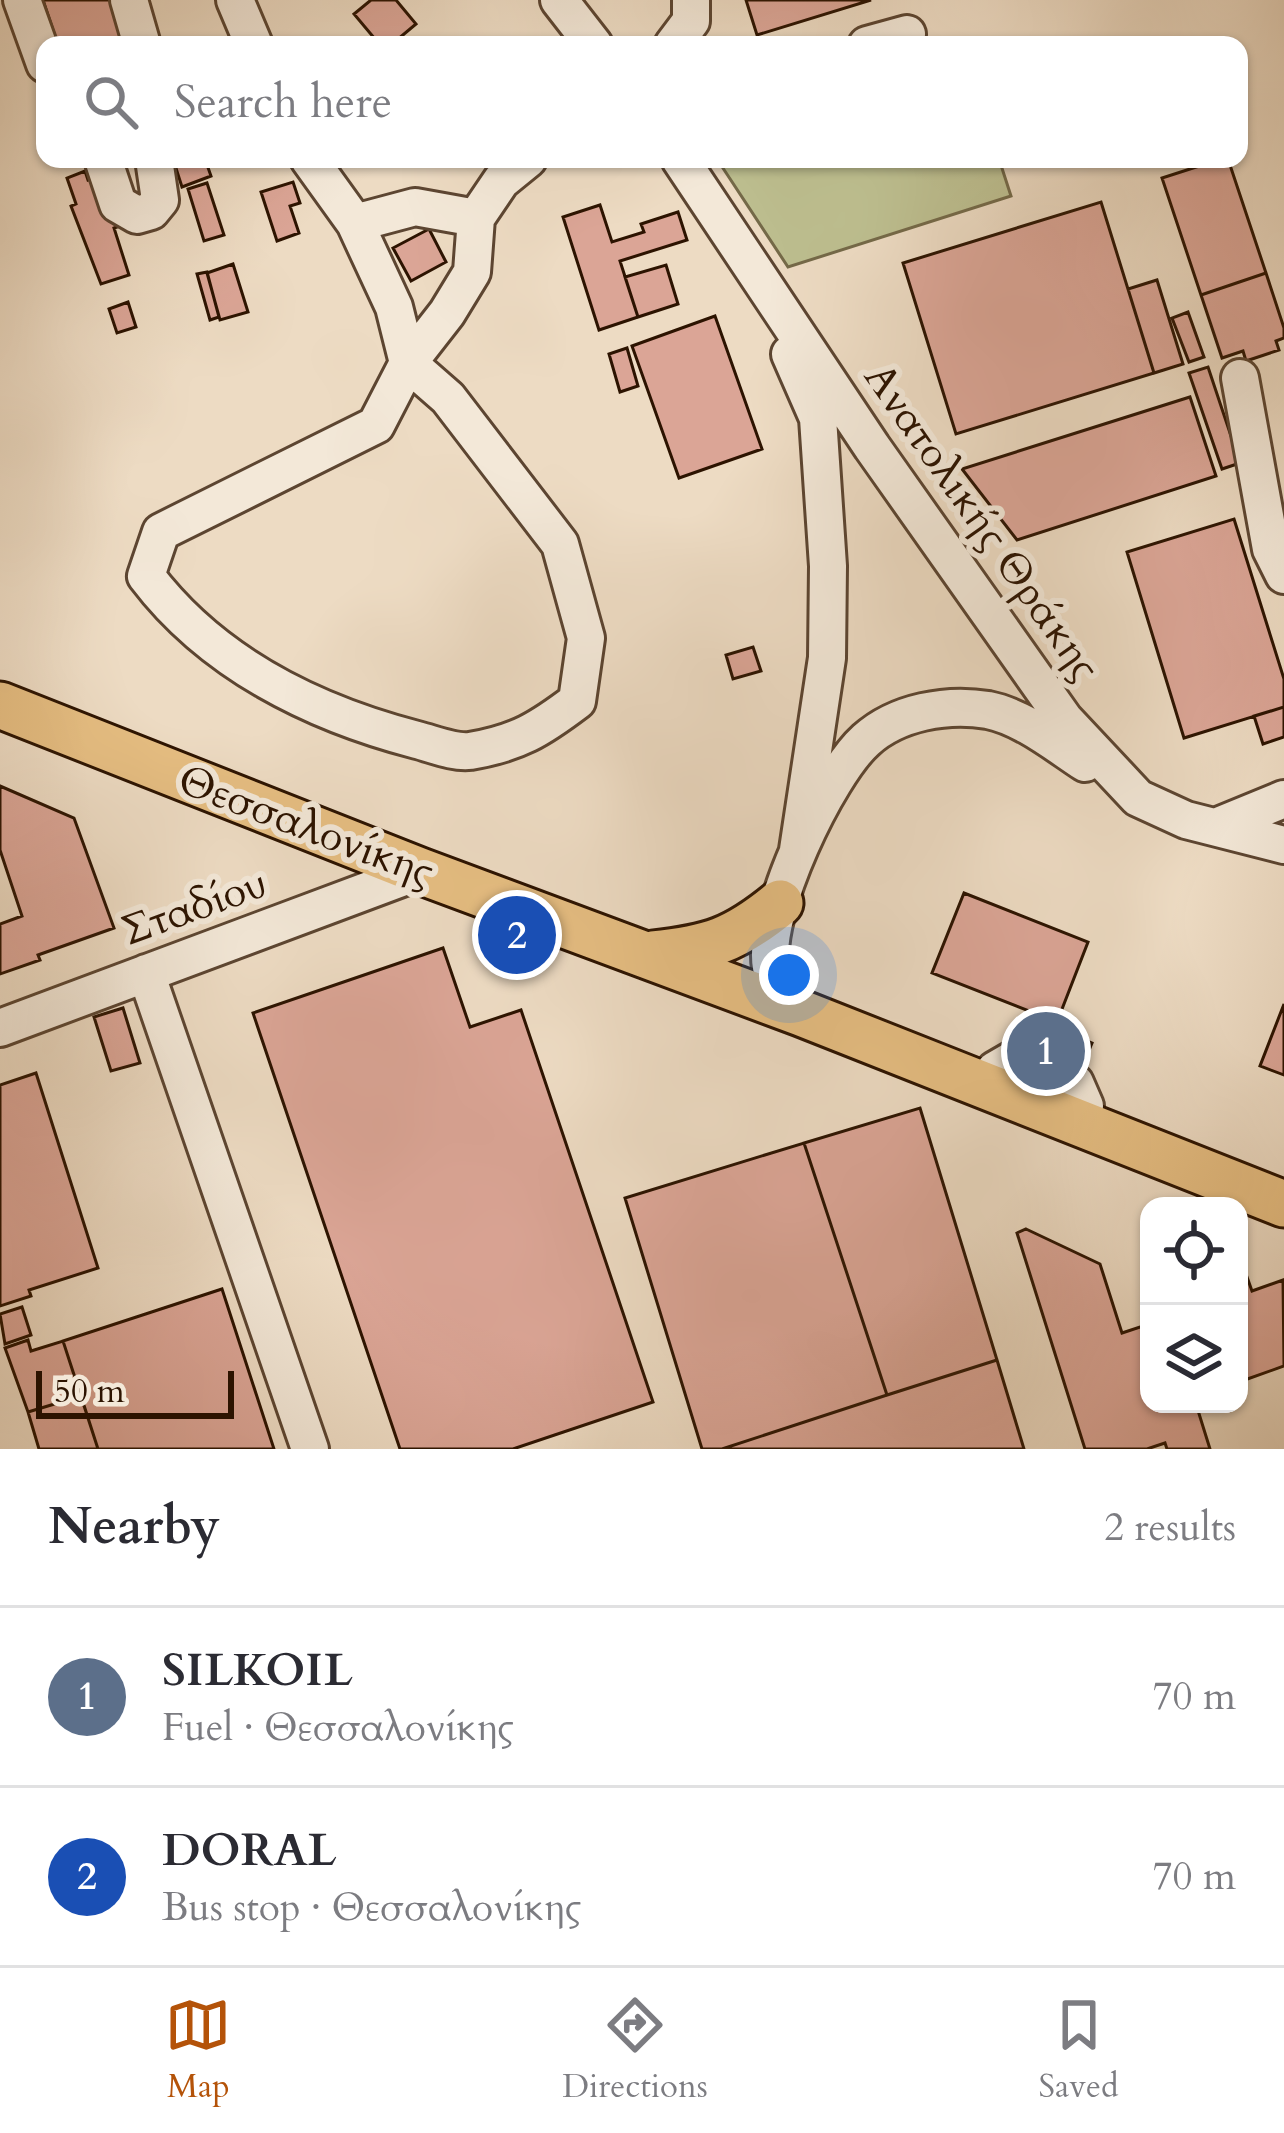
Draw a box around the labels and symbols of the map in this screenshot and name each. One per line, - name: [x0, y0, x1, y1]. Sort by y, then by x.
- street label: Ανατολικής Θράκης: [851, 352, 1113, 692]
- street label: Θεσσαλονίκης: [170, 751, 442, 901]
- street label: Σταδίου: [114, 854, 274, 960]
- pin: 2: [478, 890, 556, 980]
- your location: [759, 945, 819, 1005]
- pin: 1: [1007, 1006, 1085, 1096]
- scale bar: [36, 1365, 234, 1418]

